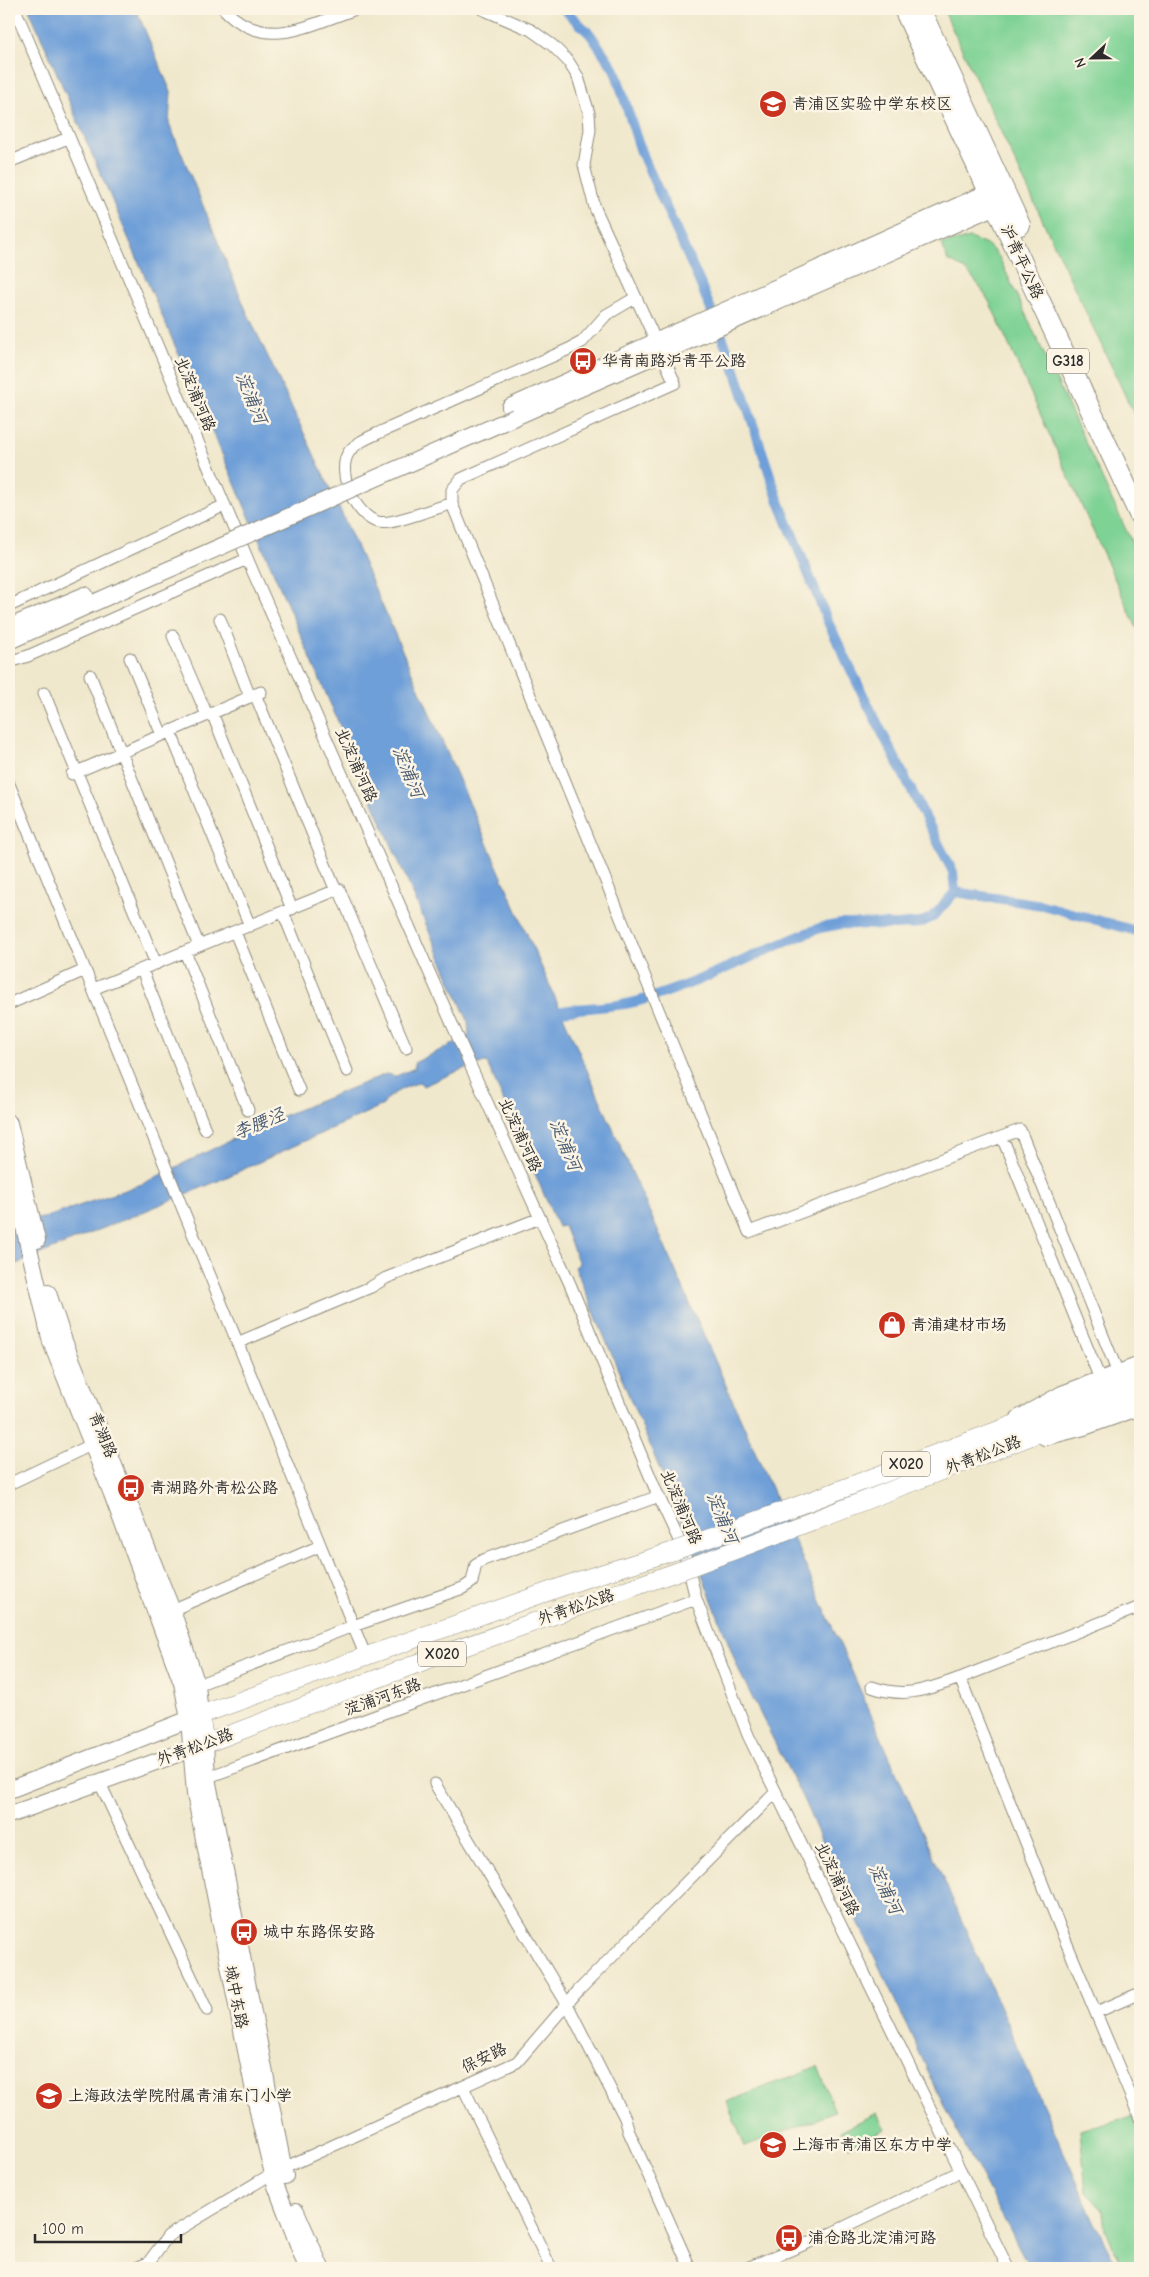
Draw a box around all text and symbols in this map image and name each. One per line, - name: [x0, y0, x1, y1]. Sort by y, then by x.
- north arrow: [1066, 32, 1116, 82]
- text: N: [1071, 55, 1090, 70]
- school or university icon: 青浦区实验中学东校区: [758, 89, 788, 119]
- place label: 青浦区实验中学东校区: [792, 95, 952, 113]
- street label: 沪青平公路: [997, 222, 1047, 302]
- bus stop icon: 华青南路沪青平公路: [568, 346, 598, 376]
- road number: G318: [1047, 348, 1089, 374]
- place label: 华青南路沪青平公路: [602, 352, 746, 370]
- street label: 北淀浦河路: [171, 354, 219, 434]
- water label: 淀浦河: [231, 369, 272, 430]
- street label: 北淀浦河路: [332, 725, 380, 805]
- water label: 淀浦河: [388, 743, 429, 804]
- street label: 北淀浦河路: [495, 1095, 545, 1175]
- water label: 李腰泾: [230, 1103, 289, 1144]
- water label: 淀浦河: [545, 1116, 586, 1177]
- shop icon: 青浦建材市场: [877, 1310, 907, 1340]
- place label: 青浦建材市场: [911, 1316, 1007, 1334]
- street label: 青湖路: [86, 1409, 120, 1461]
- street label: 外青松公路: [942, 1432, 1024, 1478]
- road number: X020: [882, 1452, 930, 1476]
- street label: 北淀浦河路: [657, 1467, 705, 1547]
- bus stop icon: 青湖路外青松公路: [116, 1473, 146, 1503]
- place label: 青湖路外青松公路: [150, 1479, 278, 1497]
- water label: 淀浦河: [702, 1489, 743, 1550]
- street label: 外青松公路: [535, 1585, 617, 1629]
- road number: X020: [418, 1642, 466, 1666]
- street label: 淀浦河东路: [342, 1675, 424, 1719]
- street label: 外青松公路: [154, 1725, 236, 1769]
- street label: 北淀浦河路: [811, 1839, 863, 1919]
- water label: 淀浦河: [864, 1860, 908, 1921]
- bus stop icon: 城中东路保安路: [229, 1917, 259, 1947]
- place label: 城中东路保安路: [263, 1923, 375, 1941]
- street label: 城中东路: [221, 1964, 251, 2030]
- street label: 保安路: [458, 2039, 510, 2077]
- school or university icon: 上海政法学院附属青浦东门小学: [34, 2081, 64, 2111]
- place label: 上海政法学院附属青浦东门小学: [68, 2087, 292, 2105]
- school or university icon: 上海市青浦区东方中学: [758, 2130, 788, 2160]
- place label: 上海市青浦区东方中学: [792, 2136, 952, 2154]
- scale bar: [35, 2212, 181, 2244]
- text: 100 m: [42, 2220, 84, 2238]
- bus stop icon: 浦仓路北淀浦河路: [774, 2223, 804, 2253]
- place label: 浦仓路北淀浦河路: [808, 2229, 936, 2247]

